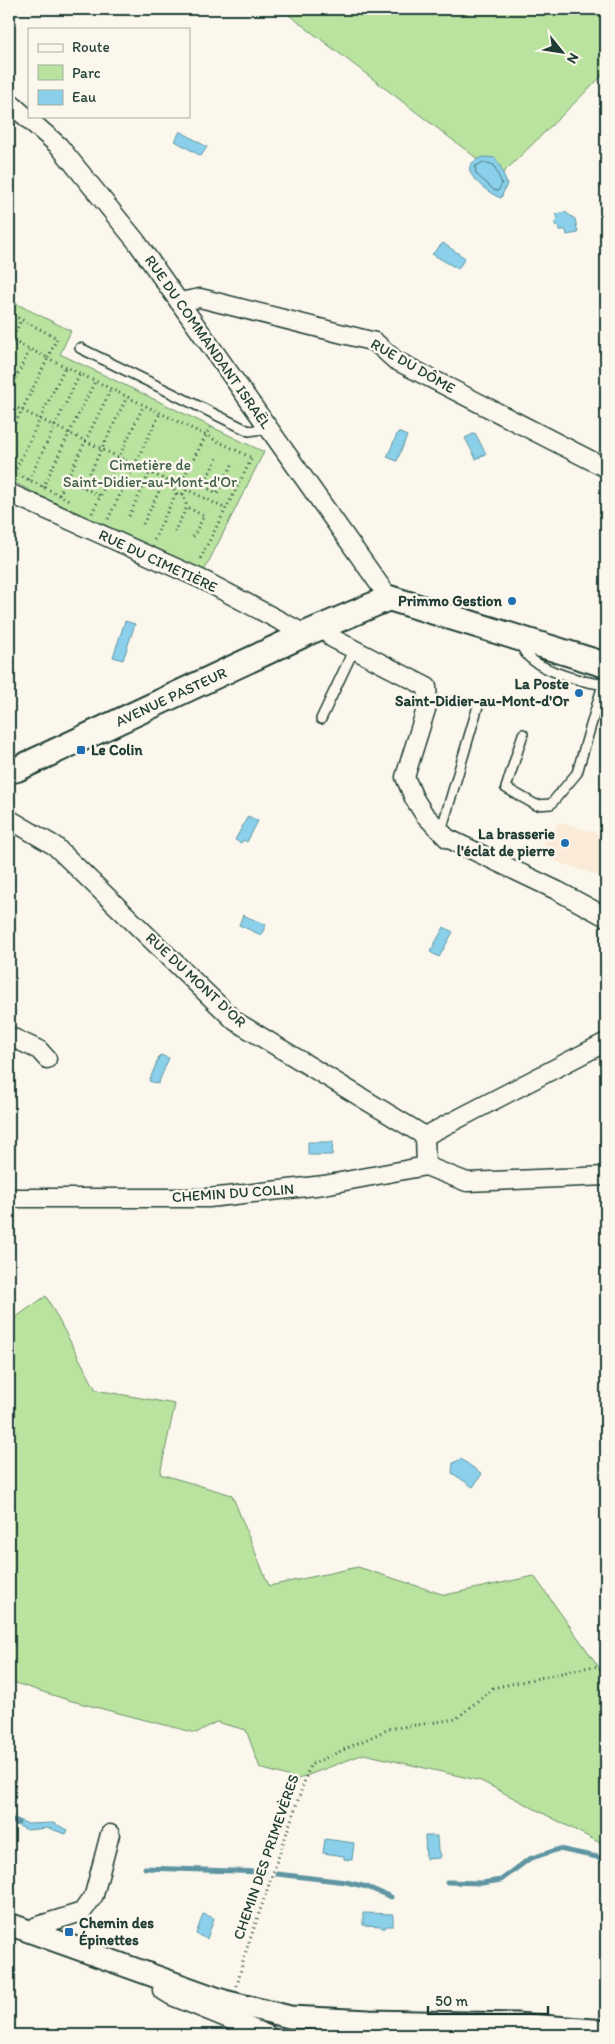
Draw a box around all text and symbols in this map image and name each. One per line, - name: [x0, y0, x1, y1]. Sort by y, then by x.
- legend: [28, 28, 190, 118]
- north arrow: [538, 28, 588, 78]
- text: Route: [72, 38, 110, 56]
- text: N: [563, 50, 583, 67]
- text: Parc: [72, 64, 101, 82]
- text: Eau: [72, 88, 96, 106]
- street label: RUE DU COMMANDANT ISRAËL: [141, 252, 275, 433]
- street label: RUE DU DÔME: [368, 335, 458, 397]
- park label: Cimetière de Saint-Didier-au-Mont-d'Or: [63, 456, 237, 491]
- street label: RUE DU CIMETIÈRE: [96, 526, 220, 596]
- place label: Primmo Gestion: [398, 592, 502, 610]
- marker: Primmo Gestion: [506, 595, 518, 607]
- street label: AVENUE PASTEUR: [112, 663, 230, 731]
- place label: La Poste Saint-Didier-au-Mont-d'Or: [395, 675, 570, 710]
- marker: La Poste Saint-Didier-au-Mont-d'Or: [573, 687, 585, 699]
- place label: Le Colin: [91, 741, 143, 759]
- marker: Le Colin: [75, 744, 87, 756]
- place label: La brasserie l'éclat de pierre: [457, 825, 555, 861]
- marker: La brasserie l'éclat de pierre: [559, 837, 571, 849]
- street label: RUE DU MONT D'OR: [142, 929, 250, 1031]
- street label: CHEMIN DU COLIN: [171, 1180, 295, 1206]
- street label: CHEMIN DES PRIMEVÈRES: [229, 1772, 303, 1942]
- place label: Chemin des Épinettes: [79, 1914, 154, 1950]
- marker: Chemin des Épinettes: [63, 1926, 75, 1938]
- scale bar: [428, 1984, 548, 2016]
- text: 50 m: [435, 1992, 468, 2010]

